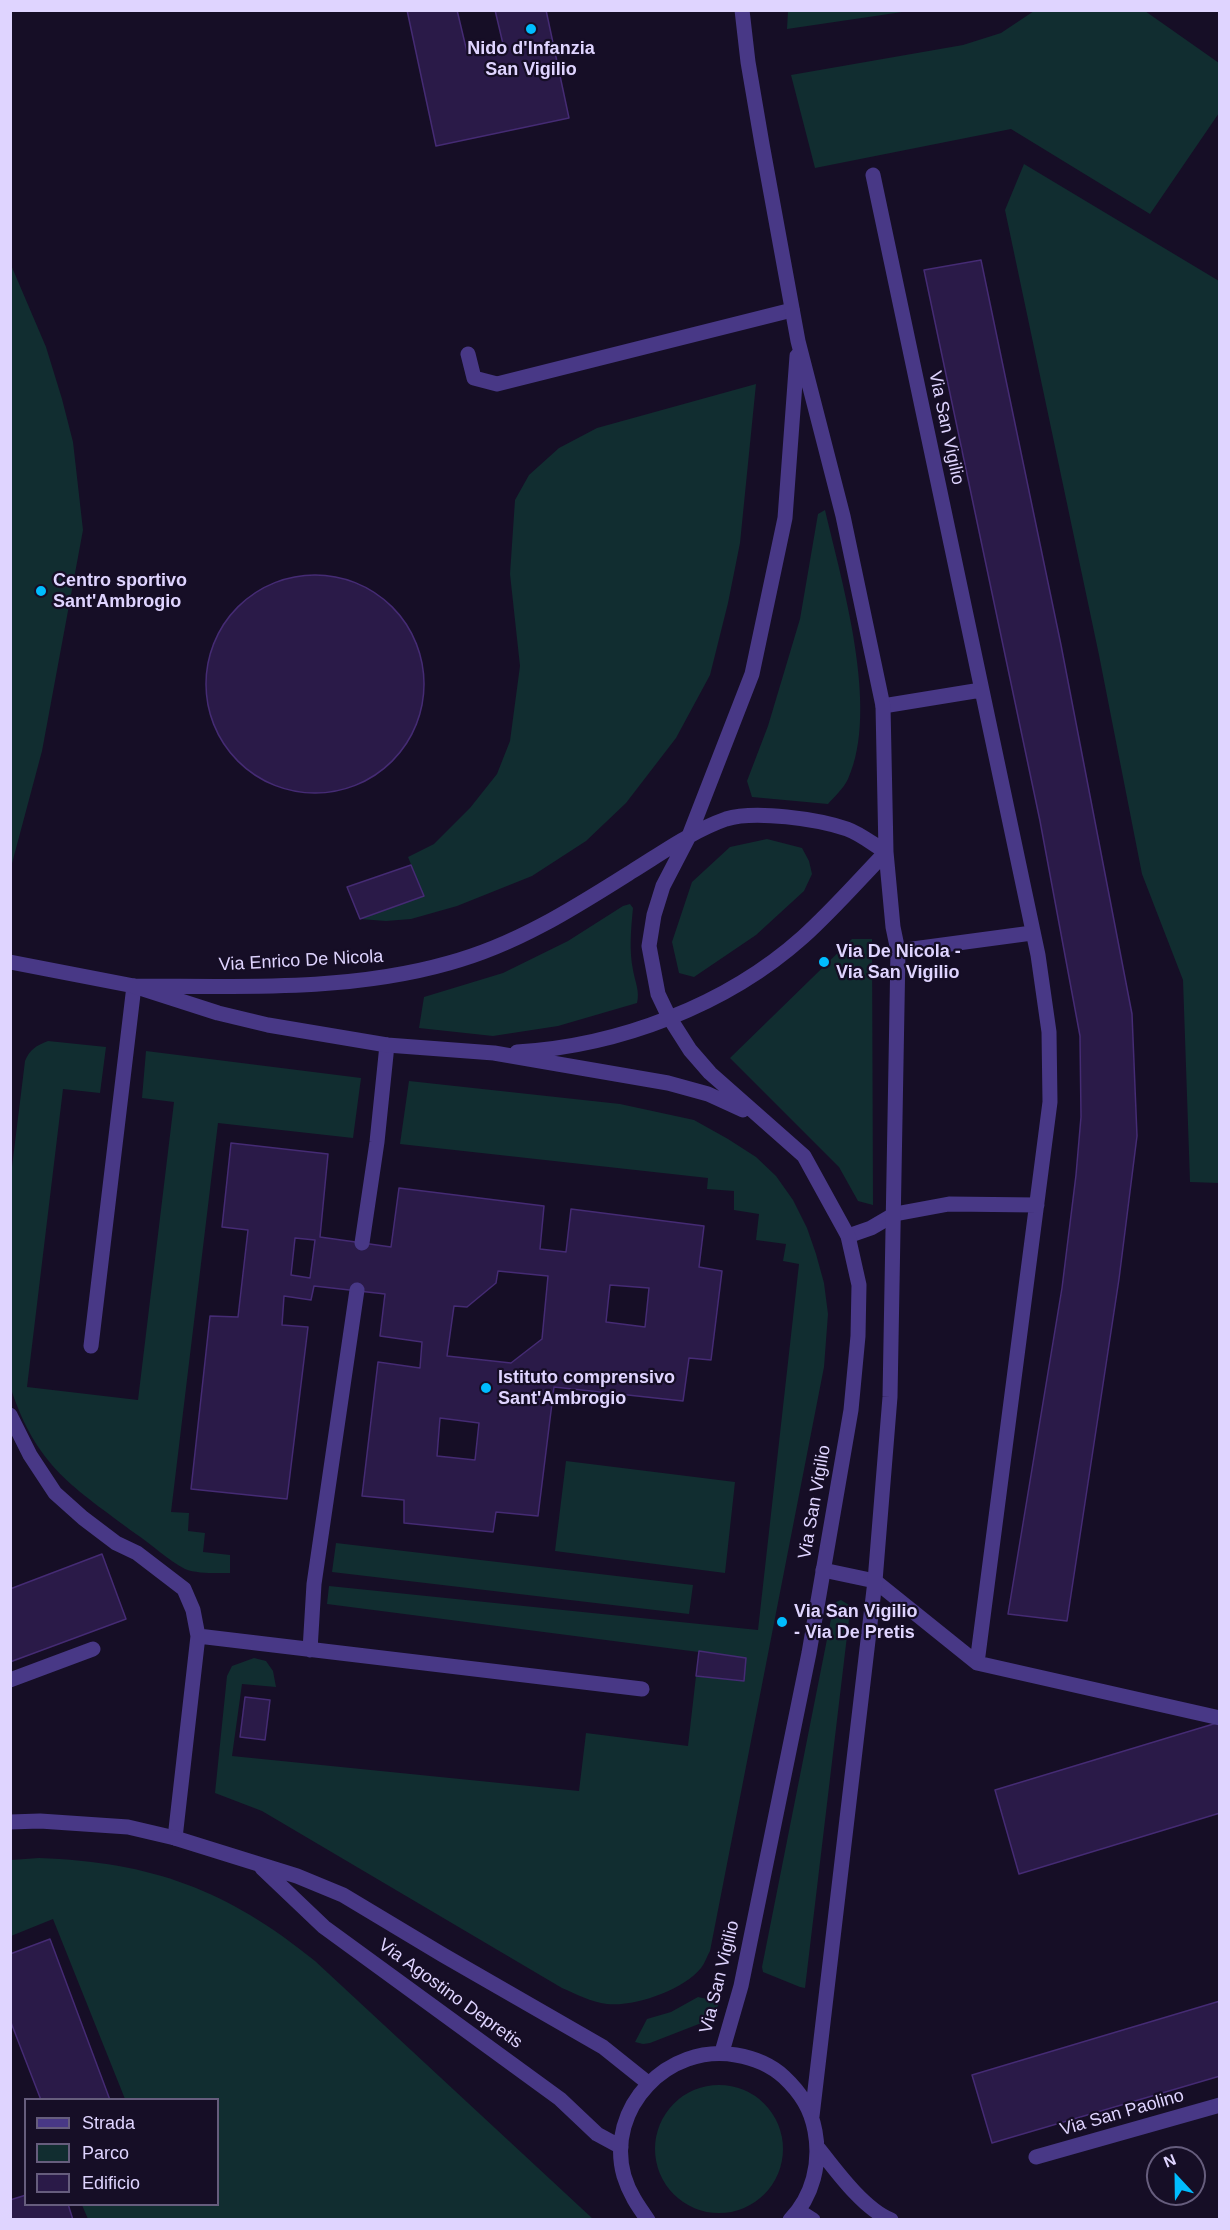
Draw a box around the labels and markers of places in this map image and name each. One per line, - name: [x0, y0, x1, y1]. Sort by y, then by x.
- marker: Nido d'Infanzia San Vigilio: [524, 22, 538, 36]
- place label: Nido d'Infanzia San Vigilio: [467, 38, 595, 80]
- place label: Centro sportivo Sant'Ambrogio: [53, 570, 187, 612]
- marker: Centro sportivo Sant'Ambrogio: [34, 584, 48, 598]
- place label: Via De Nicola - Via San Vigilio: [836, 941, 961, 984]
- marker: Via De Nicola - Via San Vigilio: [817, 955, 831, 969]
- place label: Istituto comprensivo Sant'Ambrogio: [498, 1367, 675, 1410]
- marker: Istituto comprensivo Sant'Ambrogio: [479, 1381, 493, 1395]
- place label: Via San Vigilio - Via De Pretis: [794, 1601, 917, 1644]
- marker: Via San Vigilio - Via De Pretis: [775, 1615, 789, 1629]

